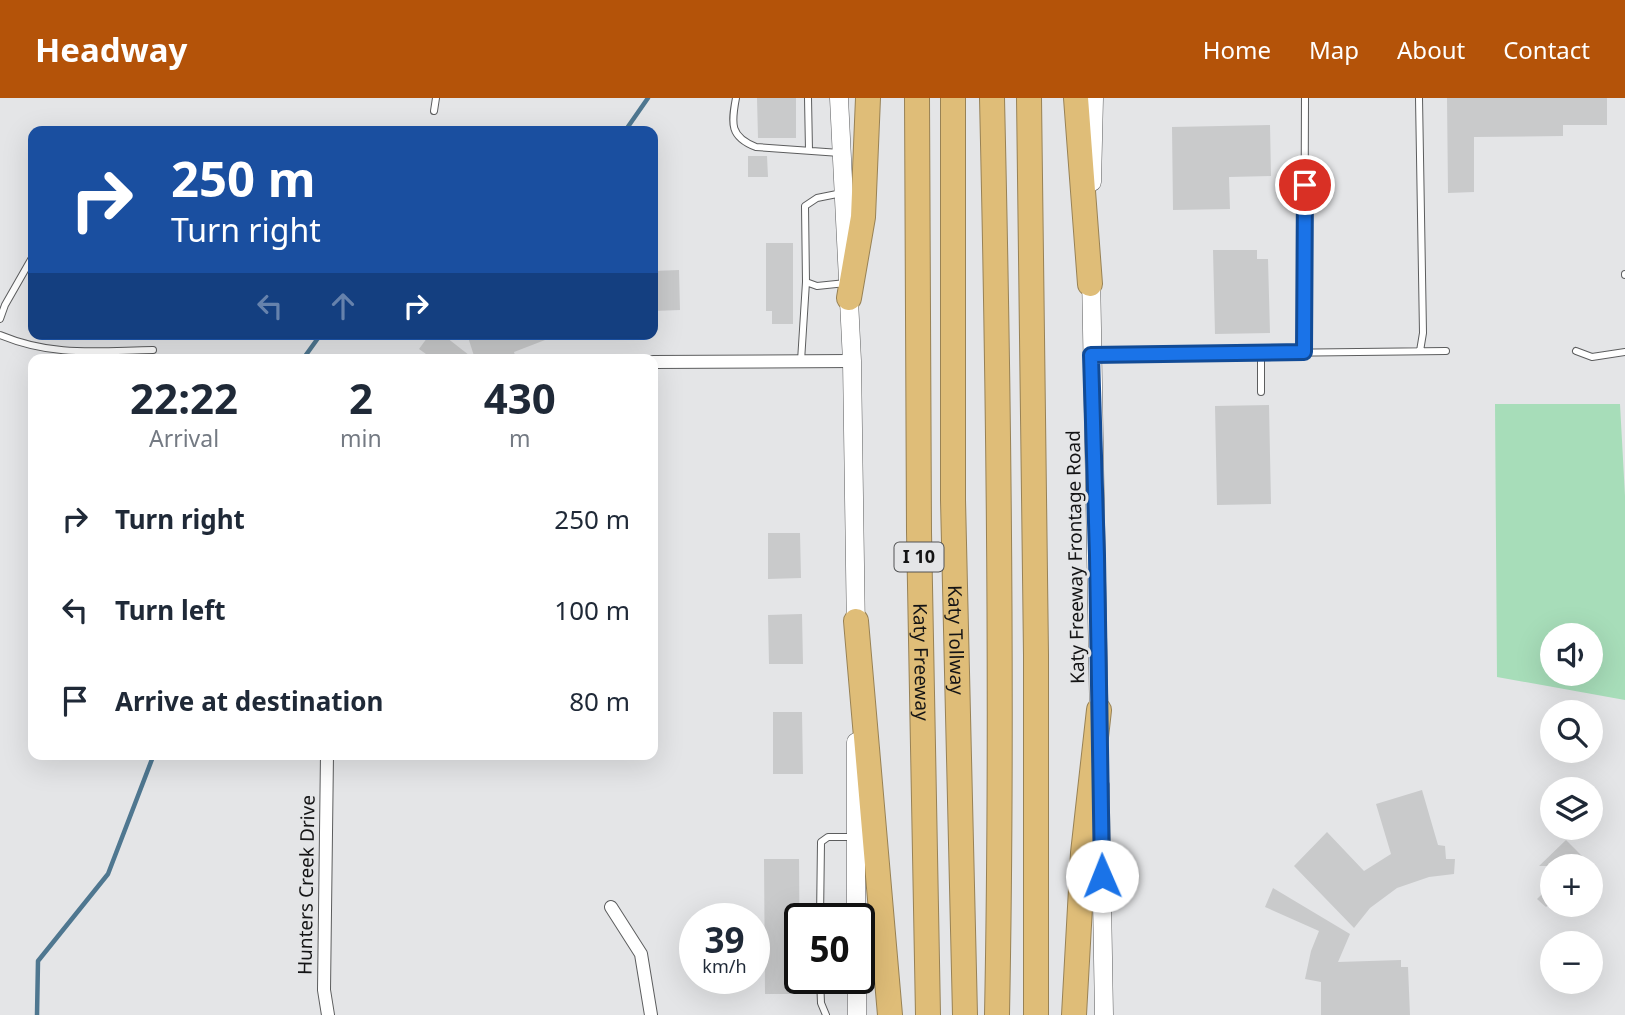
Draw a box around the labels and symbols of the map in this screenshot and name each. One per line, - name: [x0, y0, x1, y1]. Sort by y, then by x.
- pin: [1275, 155, 1335, 215]
- street label: Katy Freeway Frontage Road: [1060, 430, 1090, 684]
- road number: I 10: [894, 542, 944, 572]
- street label: Katy Tollway: [942, 585, 971, 695]
- street label: Katy Freeway: [907, 603, 936, 721]
- street label: Hunters Creek Drive: [291, 795, 321, 975]
- position arrow: [1065, 839, 1139, 913]
- speed limit sign: 50: [784, 903, 875, 994]

